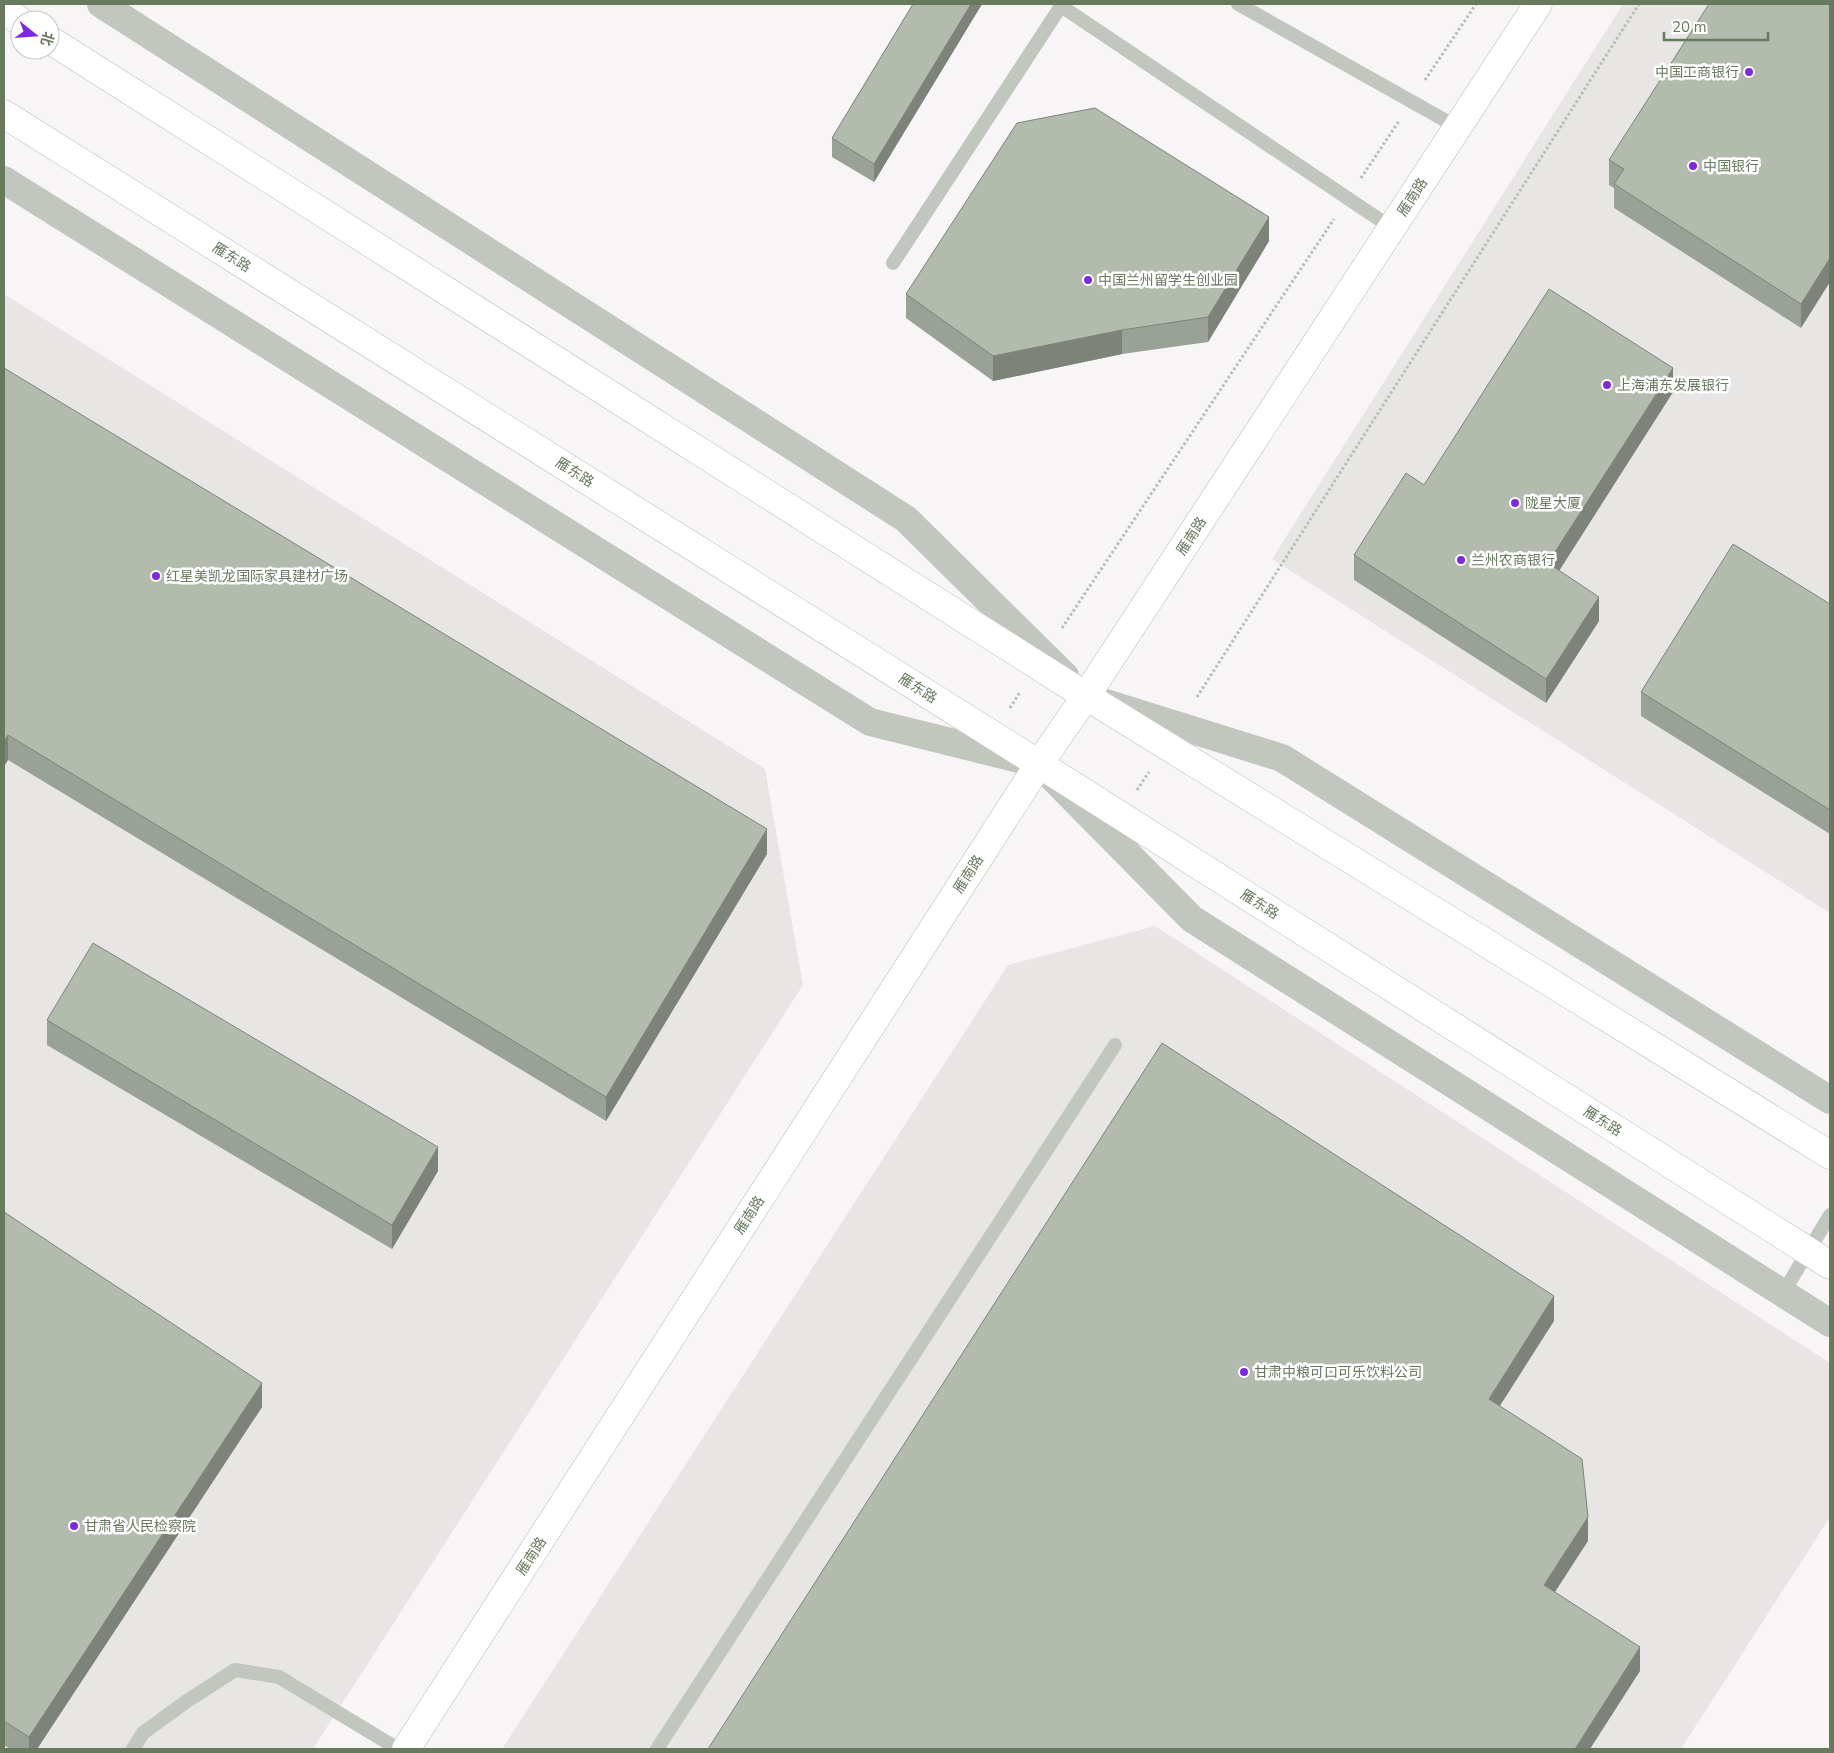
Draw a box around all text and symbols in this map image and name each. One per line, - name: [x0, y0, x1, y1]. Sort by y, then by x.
- north arrow: [10, 10, 60, 60]
- scale bar: [1664, 10, 1768, 42]
- text: 20 m: [1672, 17, 1707, 37]
- text: 北: [36, 29, 58, 48]
- place label: 中国工商银行: [1655, 63, 1739, 82]
- marker: 中国工商银行: [1743, 66, 1755, 78]
- place label: 中国银行: [1703, 157, 1759, 176]
- marker: 中国银行: [1687, 160, 1699, 172]
- street label: 雁南路: [1393, 174, 1432, 220]
- street label: 雁东路: [209, 238, 255, 277]
- place label: 中国兰州留学生创业园: [1098, 271, 1238, 290]
- marker: 中国兰州留学生创业园: [1082, 274, 1094, 286]
- place label: 上海浦东发展银行: [1617, 376, 1729, 395]
- marker: 上海浦东发展银行: [1601, 379, 1613, 391]
- street label: 雁东路: [552, 453, 598, 492]
- place label: 陇星大厦: [1525, 494, 1581, 513]
- marker: 陇星大厦: [1509, 497, 1521, 509]
- street label: 雁南路: [1172, 513, 1211, 559]
- place label: 兰州农商银行: [1471, 551, 1555, 570]
- marker: 兰州农商银行: [1455, 554, 1467, 566]
- place label: 红星美凯龙国际家具建材广场: [166, 567, 348, 586]
- marker: 红星美凯龙国际家具建材广场: [150, 570, 162, 582]
- street label: 雁东路: [895, 669, 941, 708]
- street label: 雁南路: [949, 851, 988, 897]
- street label: 雁东路: [1237, 885, 1283, 924]
- street label: 雁东路: [1580, 1102, 1626, 1141]
- street label: 雁南路: [730, 1192, 769, 1238]
- place label: 甘肃中粮可口可乐饮料公司: [1254, 1363, 1422, 1382]
- marker: 甘肃中粮可口可乐饮料公司: [1238, 1366, 1250, 1378]
- place label: 甘肃省人民检察院: [84, 1517, 196, 1536]
- marker: 甘肃省人民检察院: [68, 1520, 80, 1532]
- street label: 雁南路: [512, 1533, 551, 1579]

